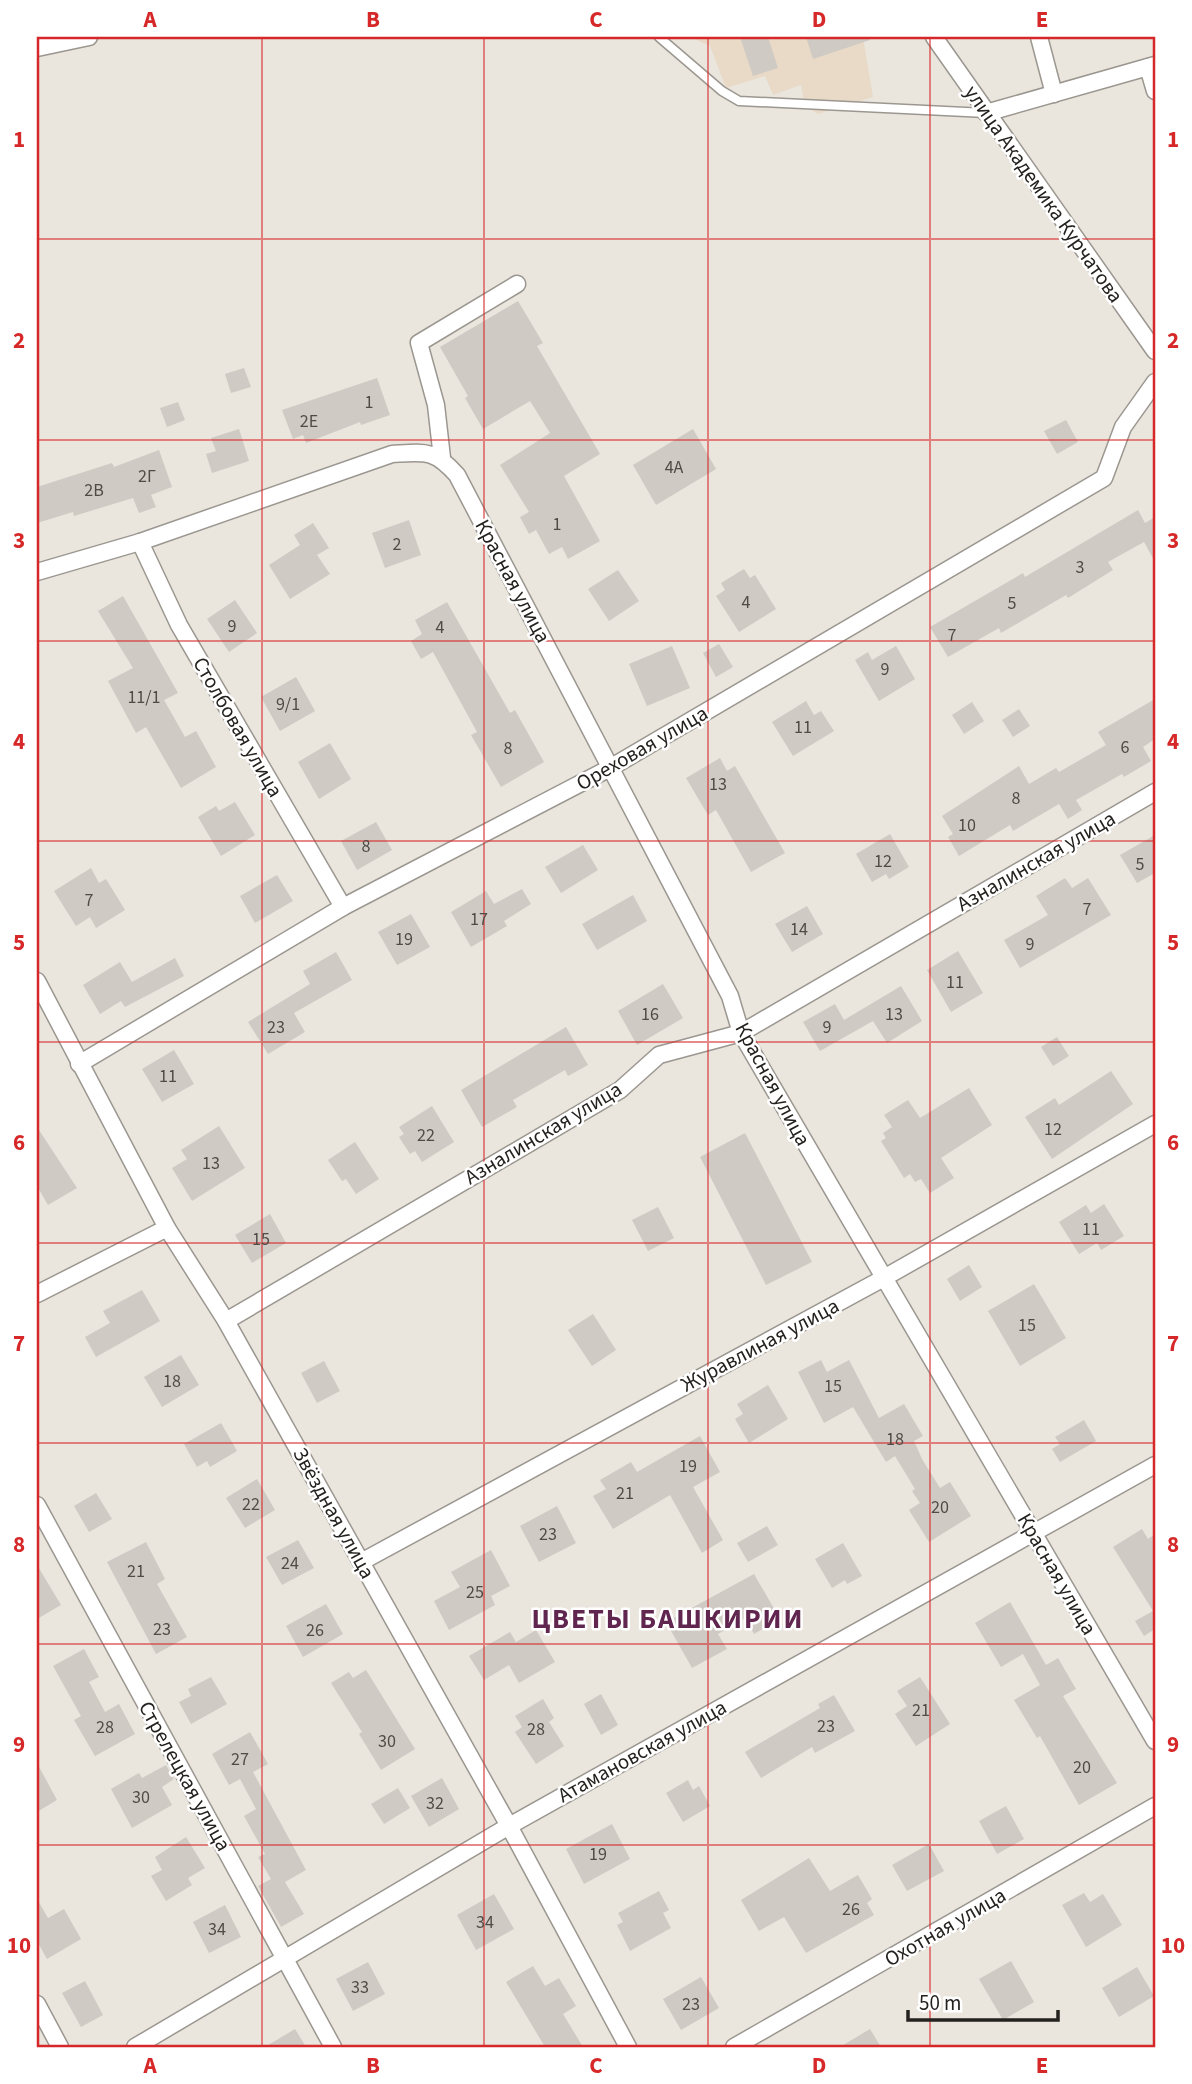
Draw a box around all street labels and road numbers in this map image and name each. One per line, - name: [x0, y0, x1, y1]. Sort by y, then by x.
- street label: улица Академика Курчатова: [957, 79, 1131, 309]
- street label: Красная улица: [468, 514, 558, 648]
- street label: Столбовая улица: [186, 651, 290, 803]
- street label: Ореховая улица: [571, 698, 713, 798]
- street label: Азналинская улица: [951, 803, 1121, 919]
- street label: Красная улица: [728, 1017, 818, 1151]
- street label: Азналинская улица: [459, 1074, 627, 1192]
- street label: Журавлиная улица: [676, 1291, 844, 1399]
- street label: Звёздная улица: [286, 1442, 382, 1584]
- street label: Красная улица: [1010, 1508, 1104, 1640]
- street label: Атамановская улица: [552, 1692, 732, 1810]
- street label: Стрелецкая улица: [131, 1696, 239, 1856]
- street label: Охотная улица: [879, 1880, 1011, 1974]

